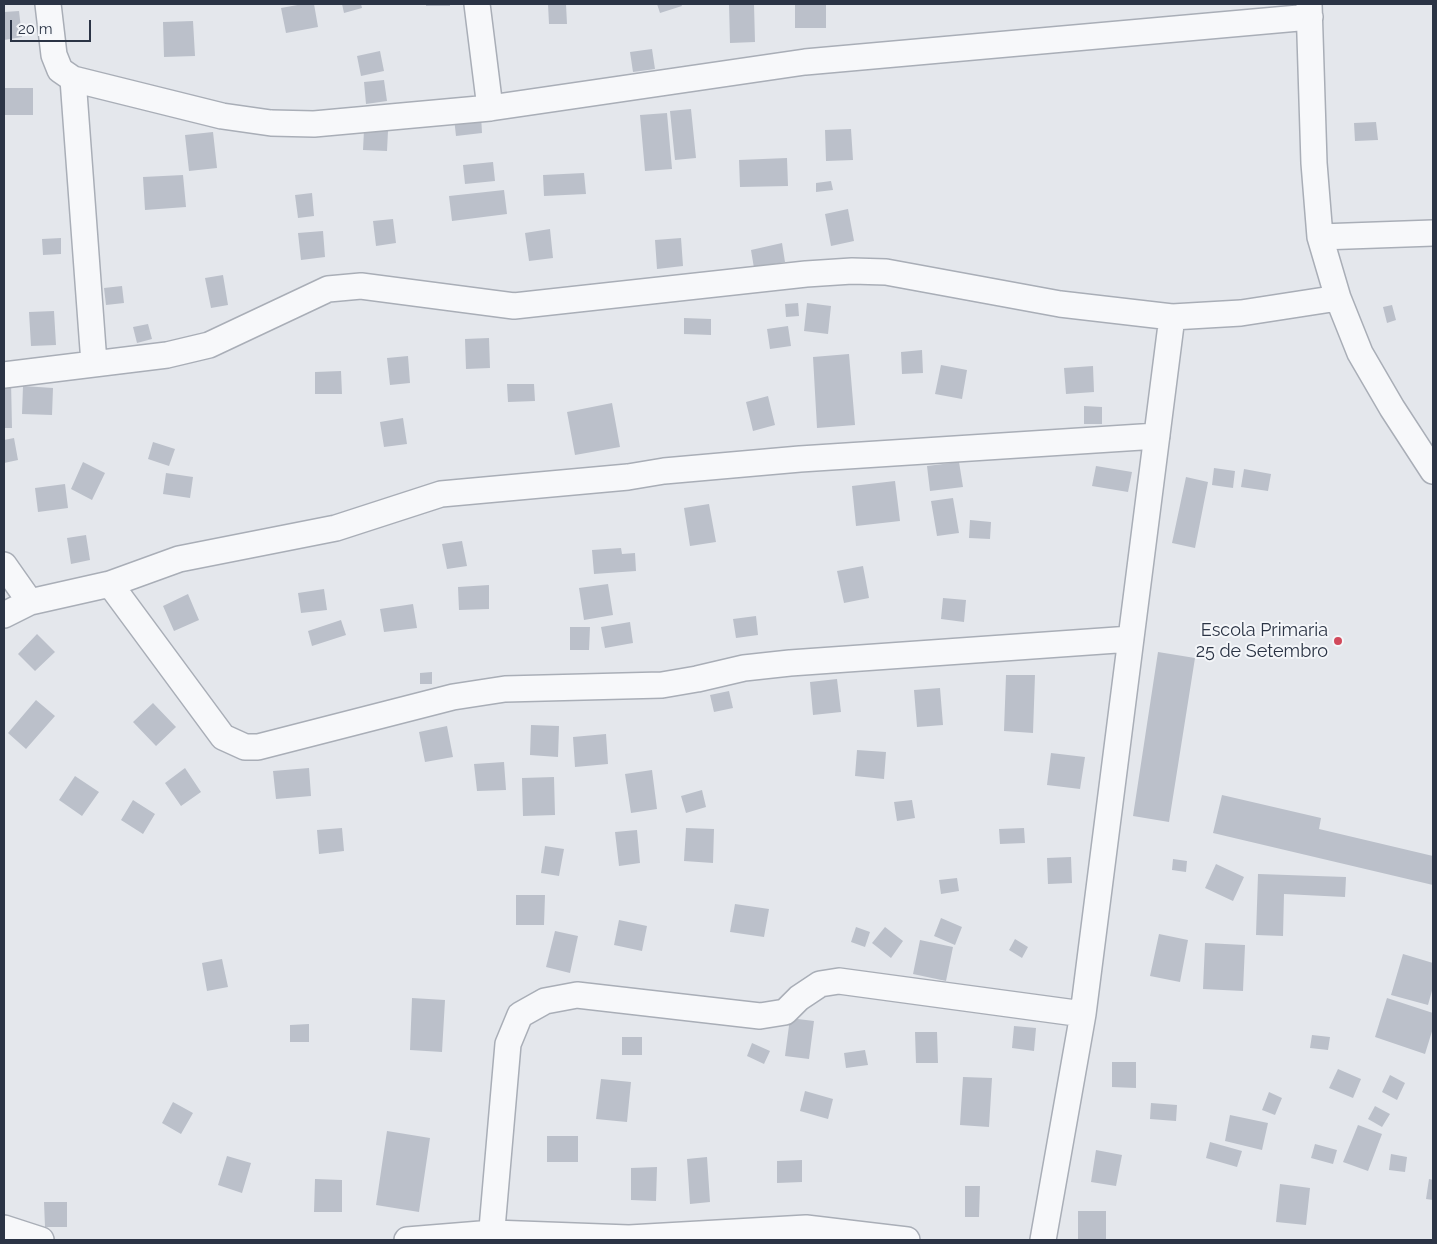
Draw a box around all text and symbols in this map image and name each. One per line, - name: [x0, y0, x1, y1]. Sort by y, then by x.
- scale bar: [12, 10, 94, 42]
- text: 20 m: [18, 20, 53, 38]
- place label: Escola Primaria 25 de Setembro: [1196, 620, 1328, 662]
- marker: Escola Primaria 25 de Setembro: [1332, 635, 1344, 647]

